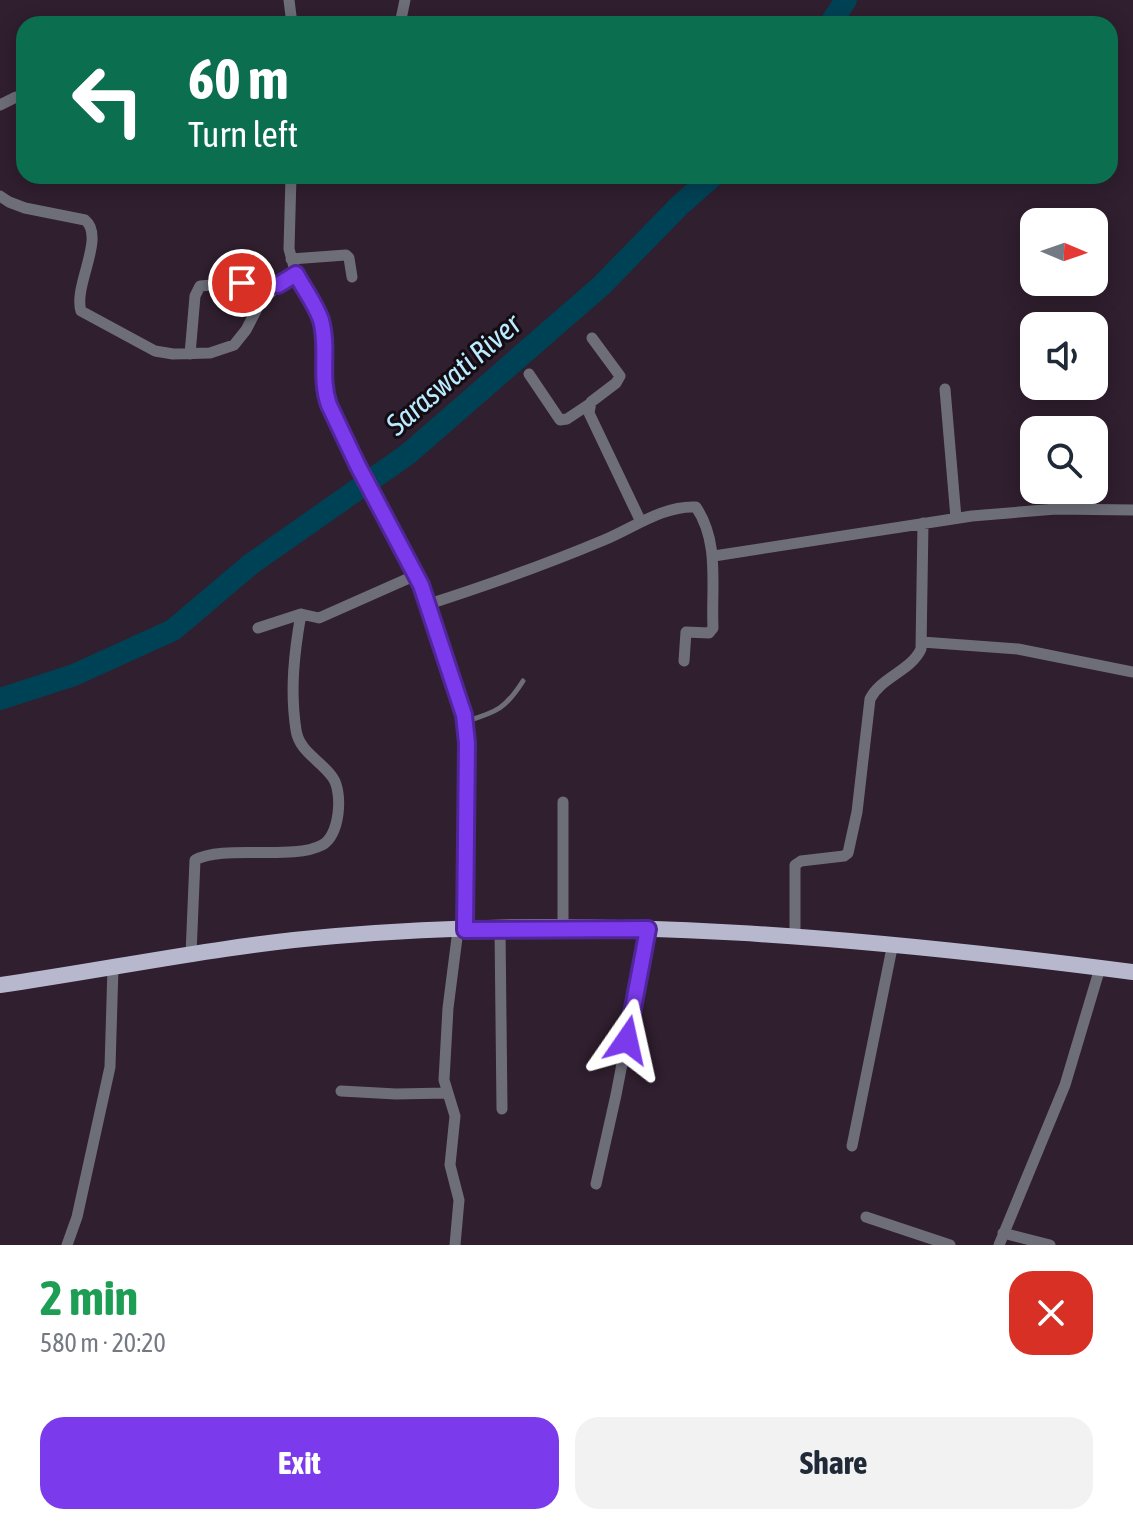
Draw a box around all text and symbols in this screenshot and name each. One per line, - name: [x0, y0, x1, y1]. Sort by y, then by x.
- text: 60 m: [188, 47, 289, 111]
- icon: left: [56, 48, 160, 152]
- text: Turn left: [188, 113, 298, 155]
- north arrow: [1020, 208, 1108, 296]
- map controls: [1020, 208, 1108, 504]
- pin: [208, 249, 276, 317]
- icon: arrive: [220, 261, 264, 305]
- water label: Saraswati River: [378, 306, 528, 442]
- button: sound: [1020, 312, 1108, 400]
- button: search: [1020, 416, 1108, 504]
- position arrow: [585, 998, 669, 1082]
- text: 2 min: [40, 1270, 138, 1325]
- button: close: [1009, 1271, 1093, 1355]
- text: 580 m · 20:20: [40, 1328, 166, 1358]
- button: Exit: [40, 1417, 559, 1509]
- button: Share: [575, 1417, 1093, 1509]

